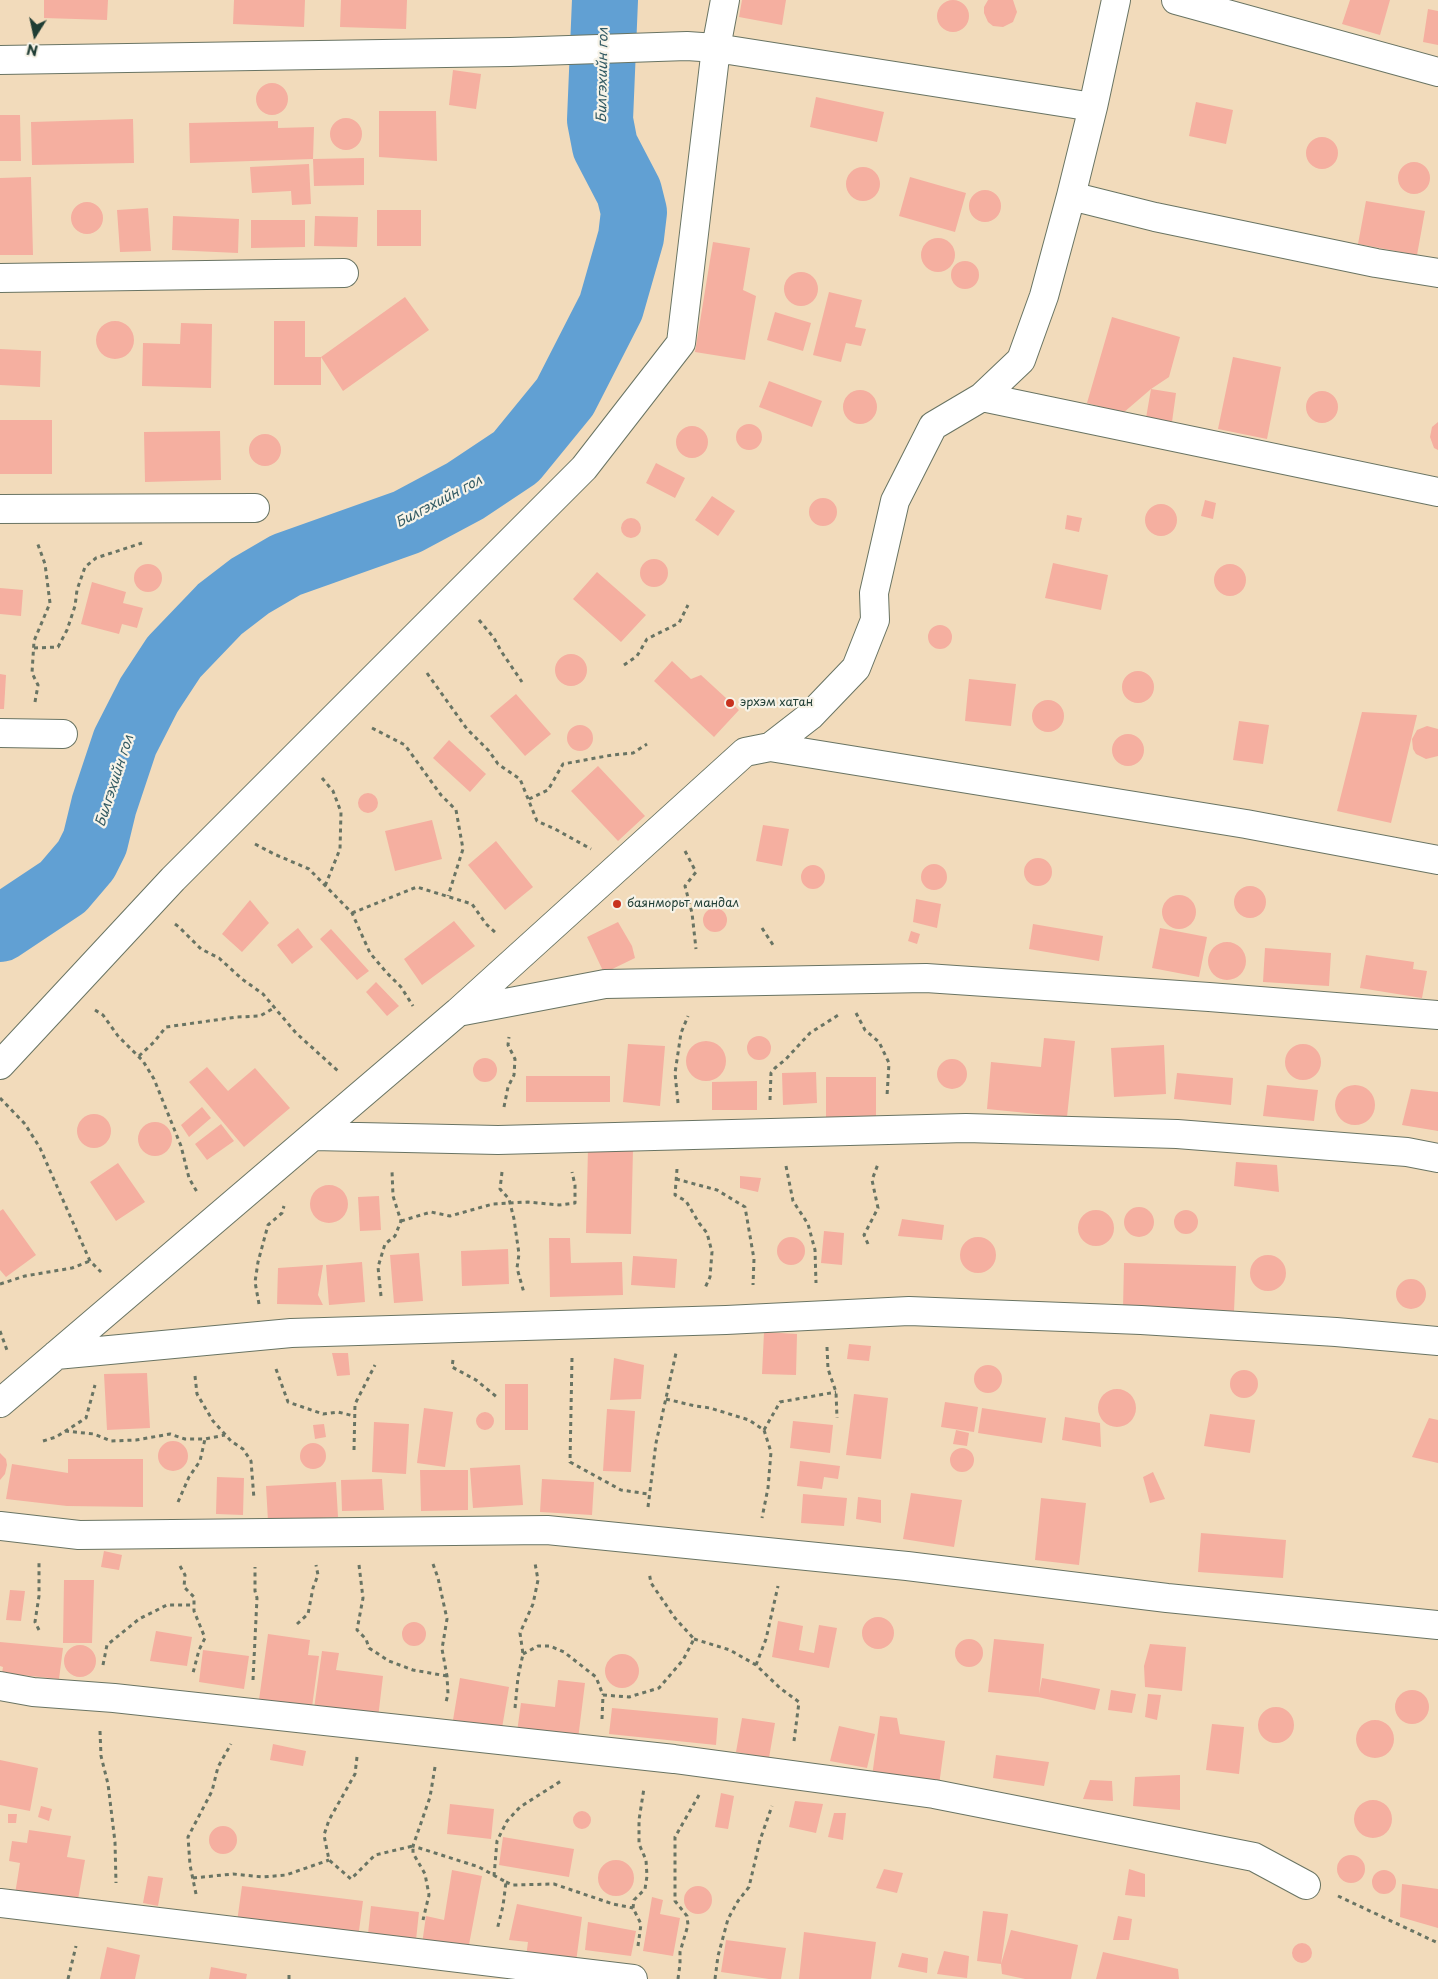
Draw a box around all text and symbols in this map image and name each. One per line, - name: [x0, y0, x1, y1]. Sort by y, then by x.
- north arrow: [10, 10, 60, 60]
- water label: Билгэхийн гол: [594, 27, 612, 123]
- text: N: [25, 39, 40, 62]
- water label: Билгэхийн гол: [393, 472, 485, 532]
- place label: эрхэм хатан: [740, 696, 813, 710]
- marker: эрхэм хатан: [724, 697, 736, 709]
- water label: Билгэхийн гол: [92, 733, 138, 829]
- place label: баянморьт мандал: [627, 897, 739, 911]
- marker: баянморьт мандал: [611, 898, 623, 910]

